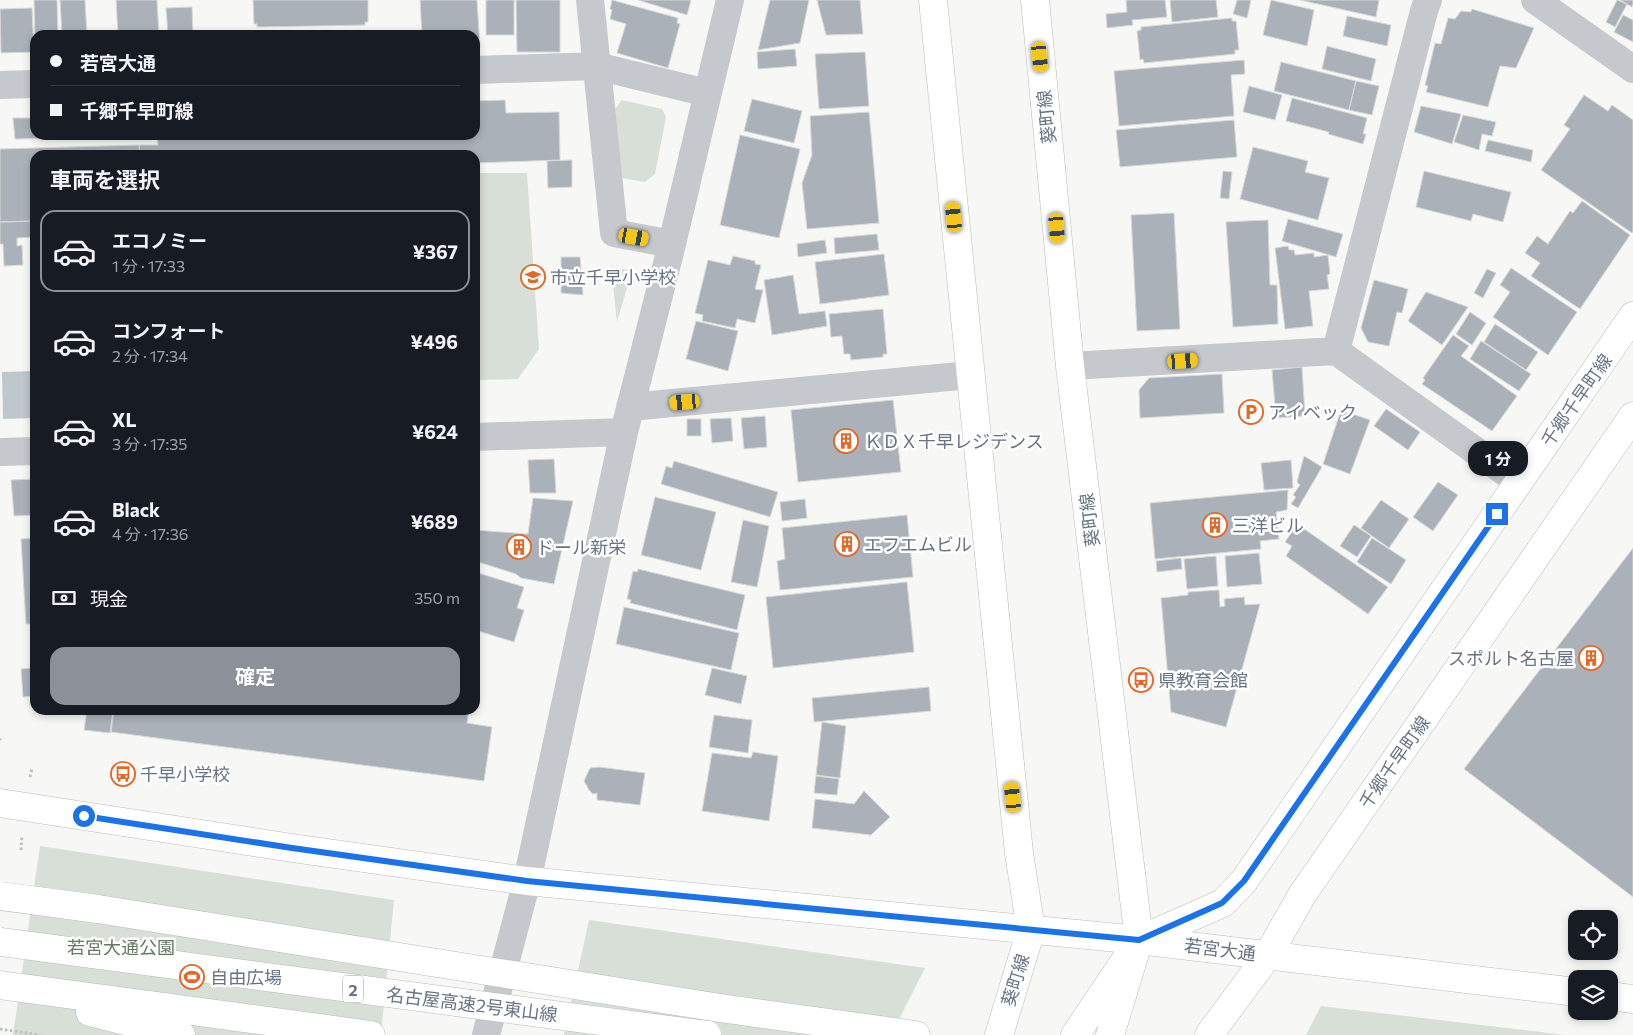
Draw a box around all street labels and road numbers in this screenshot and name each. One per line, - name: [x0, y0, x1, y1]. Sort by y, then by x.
- street label: 葵町線: [1032, 89, 1060, 145]
- street label: 千郷千早町線: [1536, 349, 1616, 451]
- street label: 葵町線: [1075, 492, 1103, 548]
- street label: 千郷千早町線: [1354, 711, 1434, 813]
- street label: 若宮大通: [1183, 934, 1257, 964]
- street label: 葵町線: [997, 951, 1033, 1009]
- road number: 2: [343, 976, 363, 1002]
- street label: 名古屋高速2号東山線: [385, 983, 559, 1025]

